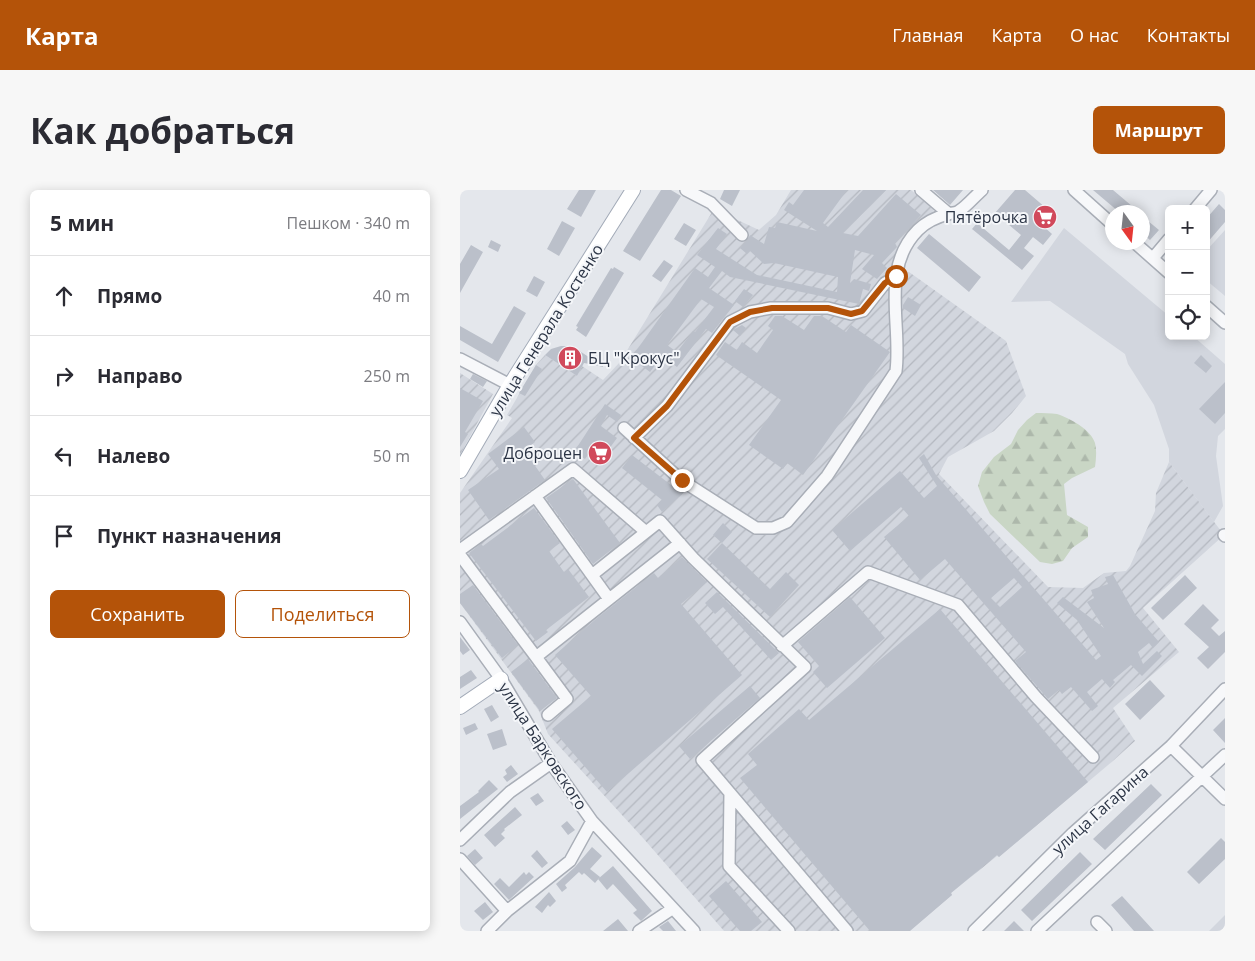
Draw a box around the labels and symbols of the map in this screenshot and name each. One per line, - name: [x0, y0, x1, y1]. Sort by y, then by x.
- supermarket icon: Пятёрочка: [1032, 204, 1058, 230]
- north arrow: [1105, 205, 1150, 250]
- place label: Пятёрочка: [945, 206, 1028, 228]
- street label: улица Генерала Костенко: [484, 240, 608, 420]
- route start: [885, 265, 908, 288]
- building icon: БЦ "Крокус": [557, 345, 583, 371]
- place label: БЦ "Крокус": [588, 347, 680, 369]
- supermarket icon: Доброцен: [587, 440, 613, 466]
- place label: Доброцен: [503, 442, 582, 464]
- route end: [671, 469, 694, 492]
- street label: улица Барковского: [493, 678, 593, 814]
- street label: улица Гагарина: [1047, 761, 1153, 859]

